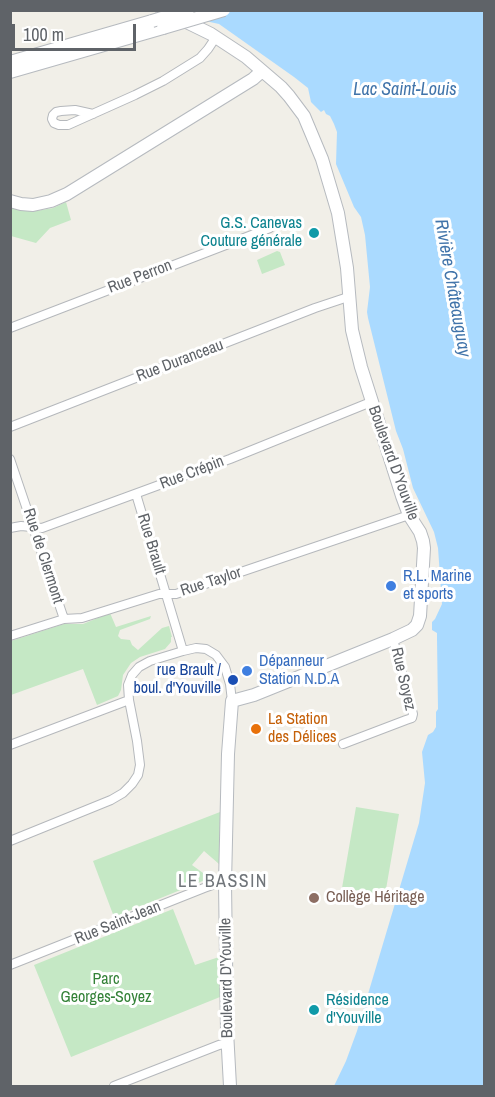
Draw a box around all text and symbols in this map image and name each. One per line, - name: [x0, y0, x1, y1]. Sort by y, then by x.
- scale bar: [15, 12, 140, 50]
- text: 100 m: [23, 22, 64, 47]
- water label: Lac Saint-Louis: [353, 79, 457, 101]
- place label: G.S. Canevas Couture générale: [201, 214, 302, 252]
- water label: Rivière Châteauguay: [429, 217, 475, 359]
- marker: G.S. Canevas Couture générale: [307, 226, 321, 240]
- street label: Rue Perron: [105, 256, 175, 298]
- street label: Rue Duranceau: [134, 336, 226, 386]
- street label: Boulevard D'Youville: [363, 403, 423, 523]
- street label: Rue Crépin: [157, 452, 227, 494]
- street label: Rue de Clermont: [19, 506, 67, 606]
- street label: Rue Brault: [133, 512, 169, 576]
- street label: Rue Taylor: [178, 563, 244, 601]
- place label: R.L. Marine et sports: [403, 567, 472, 605]
- marker: R.L. Marine et sports: [384, 579, 398, 593]
- street label: Rue Soyez: [386, 646, 420, 712]
- place label: Dépanneur Station N.D.A: [259, 652, 339, 690]
- place label: rue Brault / boul. d'Youville: [133, 661, 221, 699]
- marker: Dépanneur Station N.D.A: [240, 664, 254, 678]
- marker: rue Brault / boul. d'Youville: [226, 673, 240, 687]
- place label: La Station des Délices: [268, 710, 337, 748]
- marker: La Station des Délices: [249, 722, 263, 736]
- district label: LE BASSIN: [178, 871, 268, 893]
- place label: Collège Héritage: [326, 888, 424, 908]
- marker: Collège Héritage: [307, 891, 321, 905]
- street label: Rue Saint-Jean: [72, 897, 164, 949]
- street label: Boulevard D'Youville: [216, 918, 238, 1038]
- park label: Parc Georges-Soyez: [60, 970, 152, 1008]
- place label: Résidence d'Youville: [326, 991, 389, 1029]
- marker: Résidence d'Youville: [307, 1003, 321, 1017]

